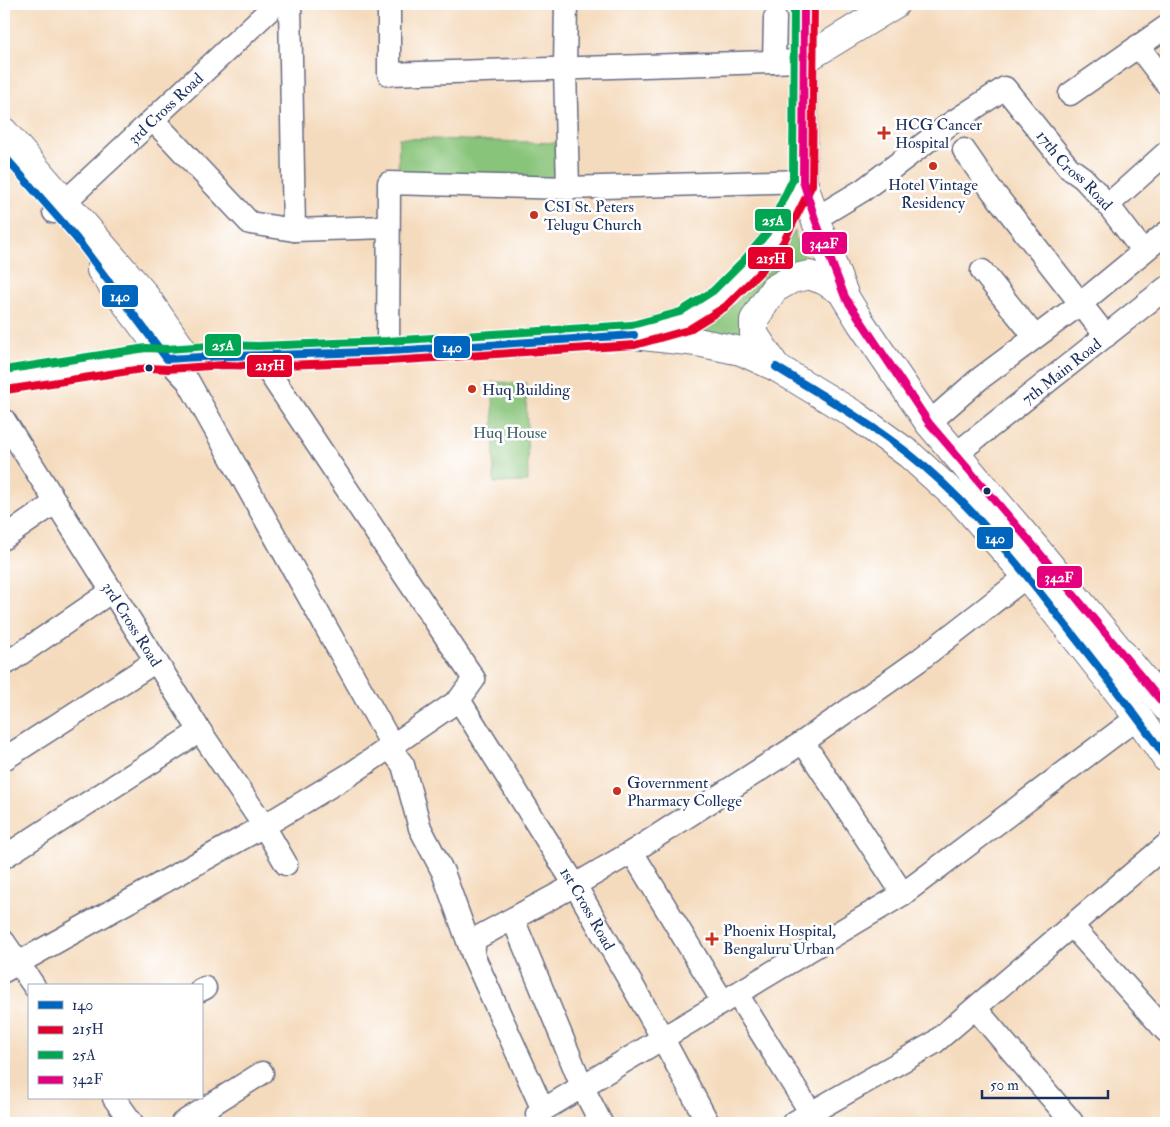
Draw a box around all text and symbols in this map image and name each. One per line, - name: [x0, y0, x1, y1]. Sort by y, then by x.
- street label: 3rd Cross Road: [124, 69, 208, 149]
- place label: HCG Cancer Hospital: [895, 115, 982, 154]
- marker: HCG Cancer Hospital: [877, 126, 891, 140]
- street label: 17th Cross Road: [1032, 126, 1117, 215]
- marker: Hotel Vintage Residency: [927, 160, 939, 172]
- place label: Hotel Vintage Residency: [888, 175, 978, 213]
- place label: CSI St. Peters Telugu Church: [544, 197, 642, 235]
- line badge: 25A: [754, 208, 792, 232]
- marker: CSI St. Peters Telugu Church: [528, 209, 540, 221]
- text: 25A: [762, 212, 784, 229]
- line badge: 342F: [801, 231, 848, 255]
- text: 342F: [810, 235, 839, 252]
- line badge: 215H: [747, 246, 794, 270]
- text: 215H: [756, 250, 786, 267]
- line badge: 140: [101, 284, 139, 308]
- text: 140: [110, 288, 130, 305]
- line badge: 25A: [204, 333, 242, 357]
- street label: 7th Main Road: [1018, 334, 1106, 409]
- line badge: 140: [433, 335, 471, 359]
- text: 25A: [212, 337, 234, 354]
- text: 140: [442, 339, 462, 356]
- line badge: 215H: [246, 354, 293, 378]
- text: 215H: [255, 357, 285, 374]
- unlabelled marker: [144, 363, 154, 373]
- place label: Huq Building: [482, 380, 571, 400]
- marker: Huq Building: [466, 383, 478, 395]
- park label: Huq House: [473, 423, 547, 443]
- unlabelled marker: [982, 486, 992, 496]
- line badge: 140: [976, 526, 1014, 550]
- text: 140: [985, 530, 1005, 547]
- line badge: 342F: [1036, 565, 1083, 589]
- text: 342F: [1045, 569, 1074, 586]
- street label: 3rd Cross Road: [98, 578, 166, 671]
- place label: Government Pharmacy College: [627, 773, 742, 811]
- marker: Government Pharmacy College: [611, 785, 623, 797]
- street label: 1st Cross Road: [555, 863, 619, 954]
- place label: Phoenix Hospital, Bengaluru Urban: [723, 921, 836, 959]
- marker: Phoenix Hospital, Bengaluru Urban: [705, 932, 719, 946]
- legend: [28, 984, 202, 1100]
- text: 140: [72, 996, 93, 1015]
- text: 215H: [72, 1020, 104, 1039]
- text: 25A: [72, 1046, 96, 1065]
- scale bar: [982, 1067, 1109, 1099]
- text: 342F: [72, 1070, 103, 1089]
- text: 50 m: [990, 1076, 1019, 1095]

